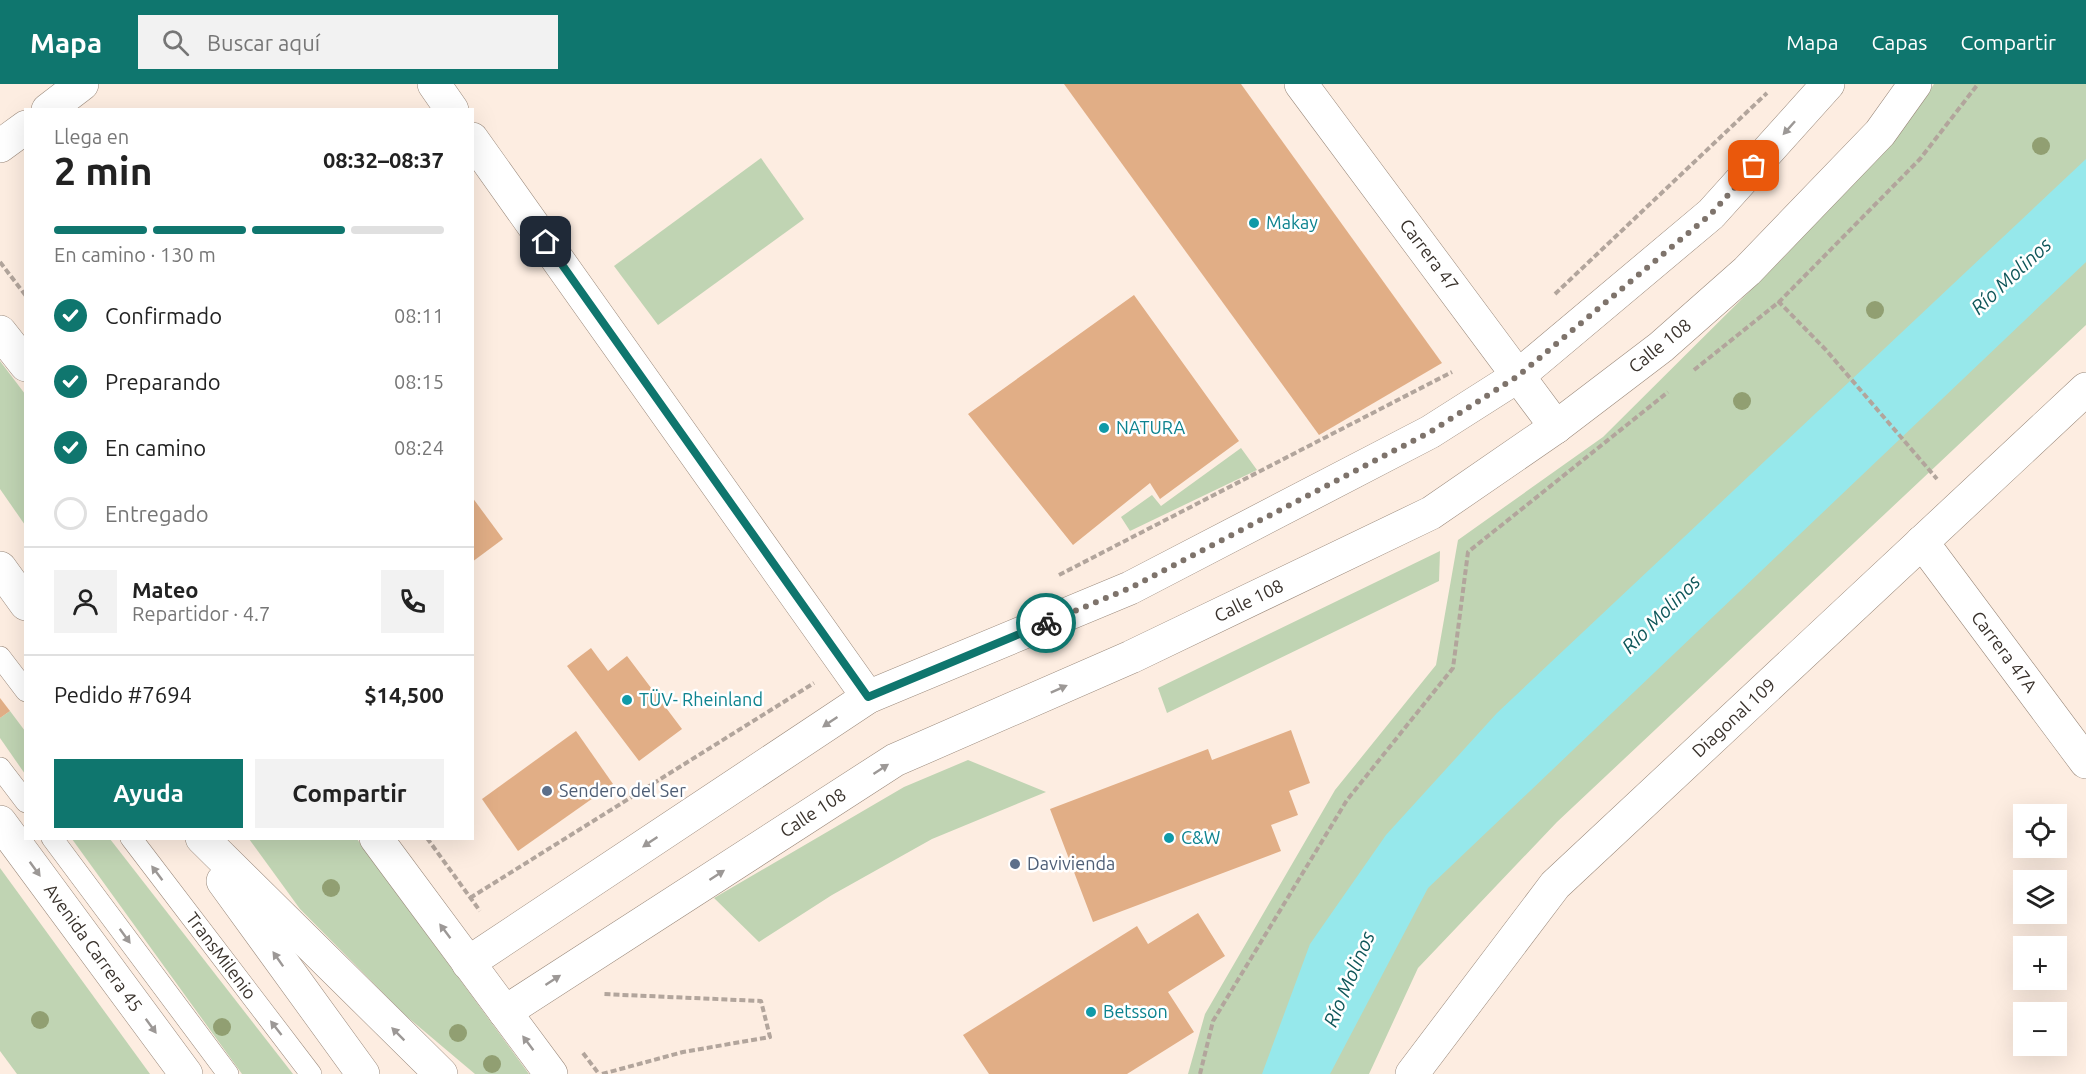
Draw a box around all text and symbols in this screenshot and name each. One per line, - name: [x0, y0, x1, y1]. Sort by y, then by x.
- search box: [138, 15, 558, 69]
- icon: search: [159, 26, 192, 59]
- text: Mapa: [30, 27, 102, 58]
- text: Buscar aquí: [207, 30, 320, 55]
- text: Mapa: [1786, 30, 1838, 54]
- text: Capas: [1871, 30, 1927, 54]
- text: Compartir: [1960, 30, 2056, 54]
- one-way arrow: [1782, 120, 1796, 135]
- text: Llega en: [54, 125, 129, 148]
- pin: [1728, 140, 1779, 191]
- text: 08:32–08:37: [323, 147, 444, 172]
- text: 2 min: [54, 149, 153, 192]
- icon: bag: [1737, 149, 1770, 182]
- place label: Makay: [1266, 212, 1318, 232]
- street label: Carrera 47: [1396, 215, 1463, 294]
- pin: [520, 216, 571, 267]
- marker: Makay: [1247, 216, 1261, 230]
- icon: home: [529, 225, 562, 258]
- water label: Río Molinos: [1966, 232, 2056, 319]
- text: En camino · 130 m: [54, 243, 216, 266]
- icon: check: [54, 299, 87, 332]
- text: Confirmado: [105, 303, 222, 328]
- text: 08:11: [394, 304, 444, 327]
- street label: Calle 108: [1624, 314, 1695, 376]
- icon: check: [54, 365, 87, 398]
- text: Preparando: [105, 369, 221, 394]
- text: 08:15: [394, 370, 444, 393]
- place label: NATURA: [1116, 417, 1186, 437]
- marker: NATURA: [1097, 421, 1111, 435]
- icon: check: [54, 431, 87, 464]
- text: En camino: [105, 435, 206, 460]
- text: 08:24: [394, 436, 444, 459]
- text: Entregado: [105, 501, 209, 526]
- water label: Río Molinos: [1617, 569, 1705, 658]
- button: person: [54, 570, 117, 633]
- button: phone: [381, 570, 444, 633]
- street label: Calle 108: [1211, 575, 1286, 625]
- text: Mateo: [132, 577, 199, 602]
- courier: [1016, 593, 1076, 653]
- text: Repartidor · 4.7: [132, 602, 270, 625]
- icon: bike: [1030, 607, 1063, 640]
- street label: Carrera 47A: [1968, 607, 2042, 696]
- street label: Diagonal 109: [1688, 674, 1779, 761]
- text: Pedido #7694: [54, 682, 192, 707]
- text: $14,500: [364, 682, 444, 707]
- one-way arrow: [1050, 684, 1068, 693]
- place label: TÜV- Rheinland: [639, 689, 763, 709]
- marker: TÜV- Rheinland: [620, 693, 634, 707]
- one-way arrow: [822, 716, 838, 727]
- button: Ayuda: [54, 759, 243, 828]
- button: Compartir: [255, 759, 444, 828]
- one-way arrow: [873, 763, 889, 775]
- place label: Sendero del Ser: [559, 780, 686, 800]
- marker: Sendero del Ser: [540, 784, 554, 798]
- street label: Calle 108: [776, 784, 849, 841]
- map controls: [2013, 804, 2067, 1056]
- button: locate: [2013, 804, 2067, 858]
- place label: C&W: [1181, 827, 1221, 847]
- marker: C&W: [1162, 831, 1176, 845]
- one-way arrow: [642, 836, 658, 847]
- place label: Davivienda: [1027, 853, 1115, 873]
- marker: Davivienda: [1008, 857, 1022, 871]
- one-way arrow: [29, 861, 41, 877]
- one-way arrow: [151, 865, 164, 881]
- one-way arrow: [709, 869, 726, 880]
- button: layers: [2013, 870, 2067, 924]
- street label: Avenida Carrera 45: [41, 880, 147, 1015]
- street label: TransMilenio: [183, 908, 261, 1003]
- one-way arrow: [439, 924, 451, 940]
- water label: Río Molinos: [1318, 927, 1379, 1030]
- one-way arrow: [118, 929, 130, 944]
- button: +: [2013, 936, 2067, 990]
- one-way arrow: [272, 952, 284, 968]
- one-way arrow: [545, 974, 561, 986]
- place label: Betsson: [1103, 1001, 1168, 1021]
- button: −: [2013, 1002, 2067, 1056]
- marker: Betsson: [1084, 1005, 1098, 1019]
- one-way arrow: [144, 1019, 156, 1034]
- one-way arrow: [270, 1020, 282, 1035]
- one-way arrow: [391, 1027, 406, 1041]
- one-way arrow: [522, 1036, 534, 1051]

